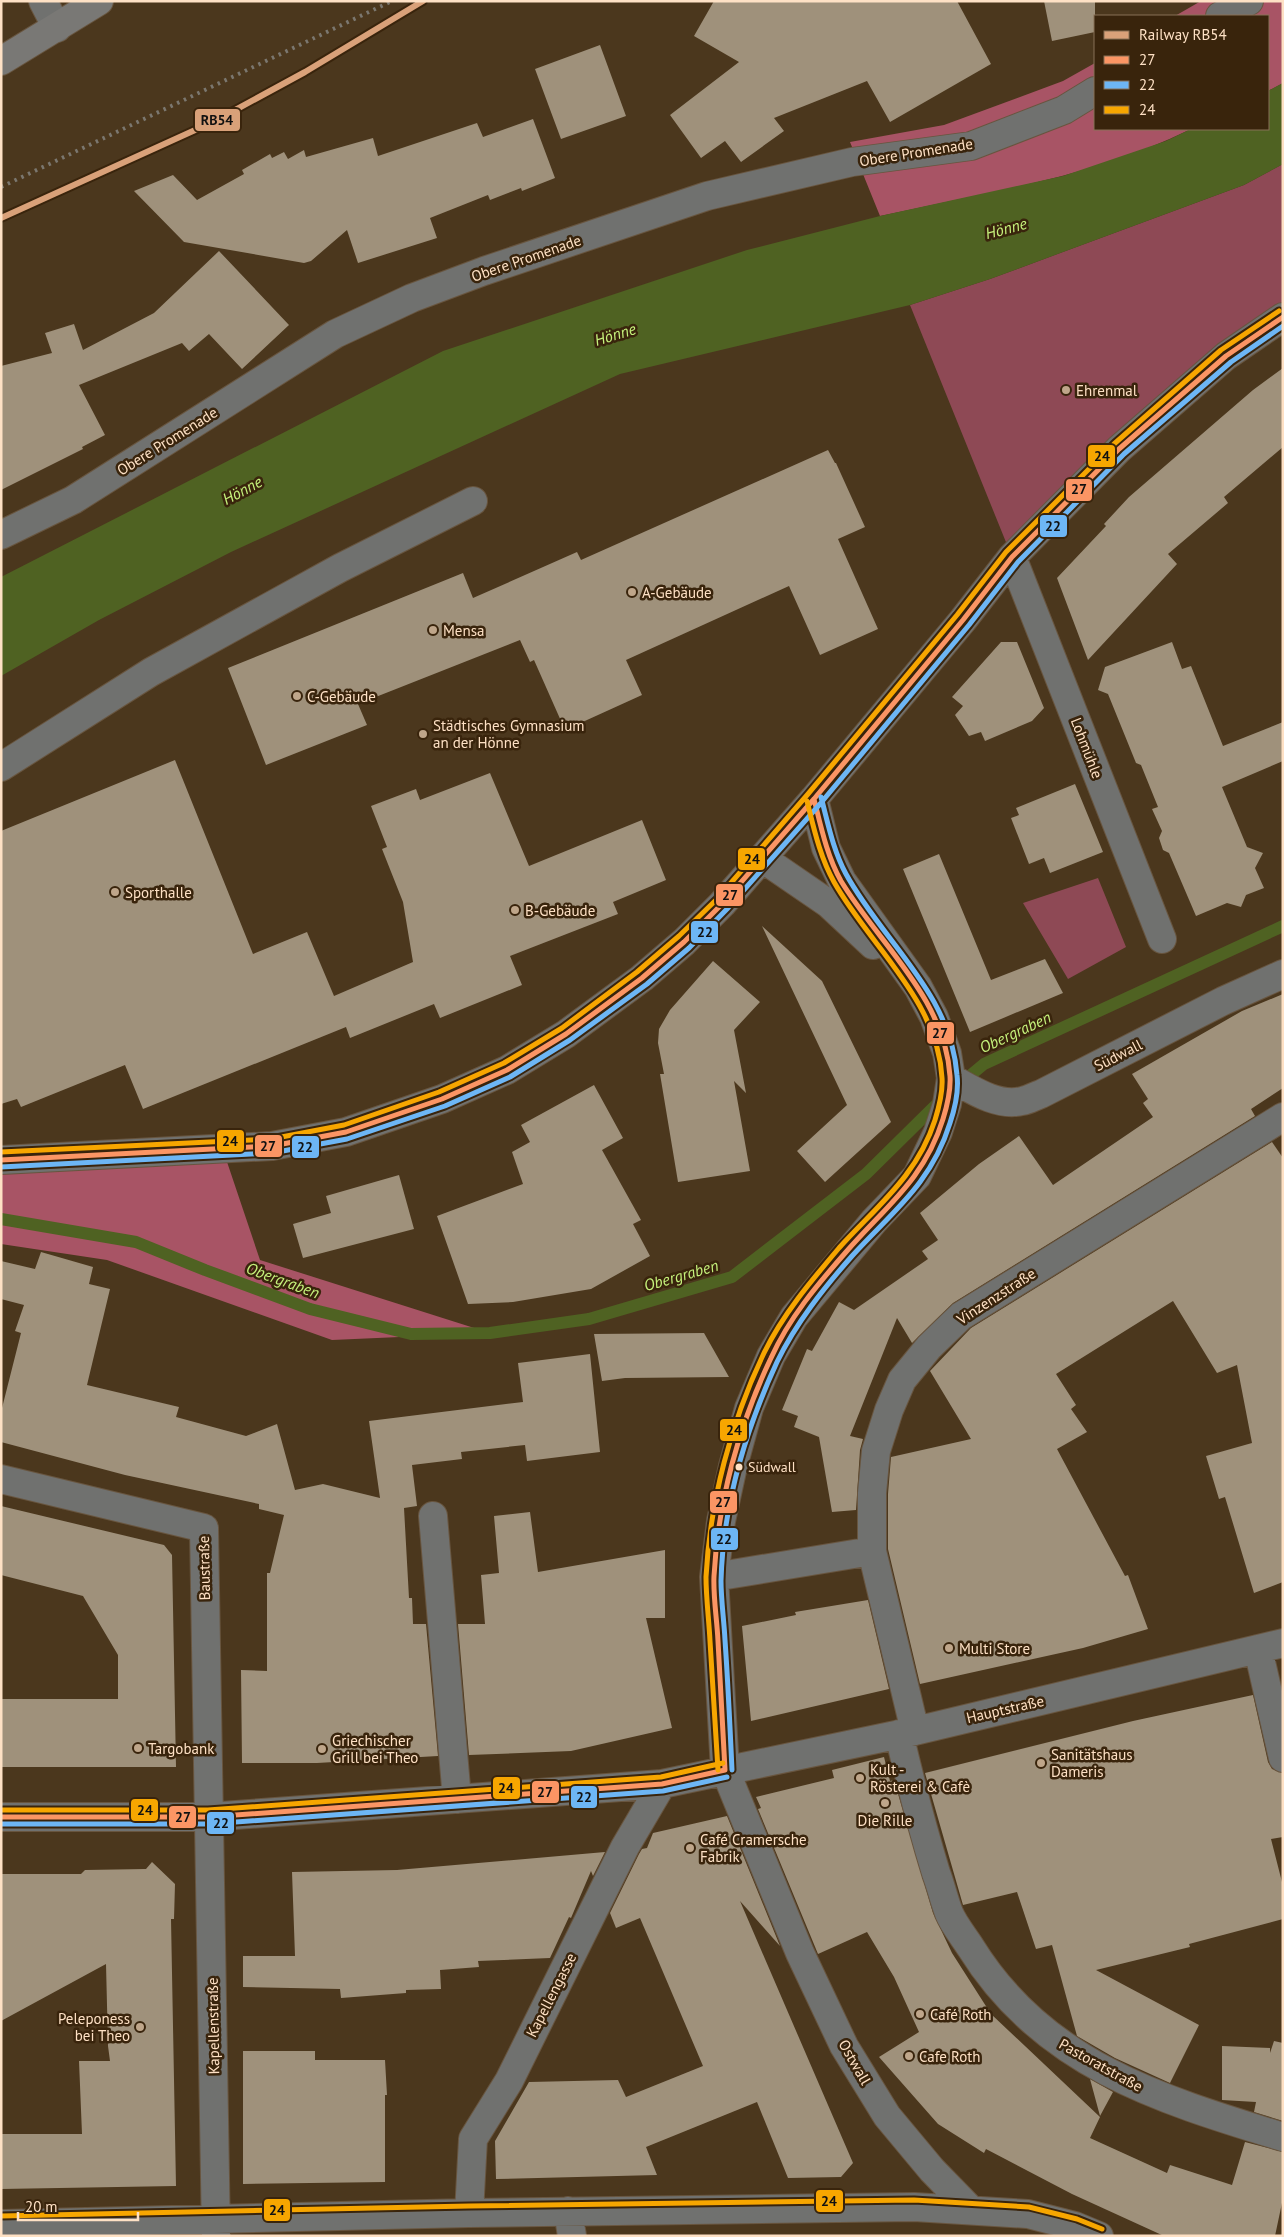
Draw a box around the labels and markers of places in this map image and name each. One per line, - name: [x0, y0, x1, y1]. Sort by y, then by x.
- place label: Ehrenmal: [1076, 381, 1138, 400]
- marker: Ehrenmal: [1060, 384, 1072, 396]
- place label: A-Gebäude: [642, 583, 712, 602]
- marker: A-Gebäude: [626, 586, 638, 598]
- place label: Mensa: [443, 621, 484, 640]
- marker: Mensa: [427, 624, 439, 636]
- place label: C-Gebäude: [307, 687, 376, 706]
- marker: C-Gebäude: [291, 690, 303, 702]
- place label: Städtisches Gymnasium an der Hönne: [433, 716, 585, 752]
- marker: Städtisches Gymnasium an der Hönne: [417, 728, 429, 740]
- place label: Sporthalle: [125, 883, 192, 902]
- marker: Sporthalle: [109, 886, 121, 898]
- place label: B-Gebäude: [525, 901, 595, 920]
- marker: B-Gebäude: [509, 904, 521, 916]
- place label: Südwall: [748, 1458, 796, 1476]
- marker: Südwall: [734, 1462, 744, 1472]
- place label: Multi Store: [959, 1639, 1030, 1658]
- marker: Multi Store: [943, 1642, 955, 1654]
- place label: Griechischer Grill bei Theo: [332, 1731, 418, 1767]
- place label: Targobank: [148, 1739, 215, 1758]
- marker: Targobank: [132, 1742, 144, 1754]
- marker: Griechischer Grill bei Theo: [316, 1743, 328, 1755]
- place label: Sanitätshaus Dameris: [1051, 1745, 1133, 1781]
- marker: Sanitätshaus Dameris: [1035, 1757, 1047, 1769]
- place label: Kult - Rösterei & Cafè: [870, 1760, 970, 1796]
- marker: Kult - Rösterei & Cafè: [854, 1772, 866, 1784]
- marker: Die Rille: [879, 1797, 891, 1809]
- place label: Die Rille: [858, 1811, 912, 1830]
- place label: Café Cramersche Fabrik: [700, 1830, 807, 1866]
- marker: Café Cramersche Fabrik: [684, 1842, 696, 1854]
- place label: Café Roth: [930, 2005, 992, 2024]
- marker: Café Roth: [914, 2008, 926, 2020]
- place label: Peleponess bei Theo: [58, 2009, 130, 2045]
- marker: Peleponess bei Theo: [134, 2021, 146, 2033]
- place label: Cafe Roth: [919, 2047, 981, 2066]
- marker: Cafe Roth: [903, 2050, 915, 2062]

